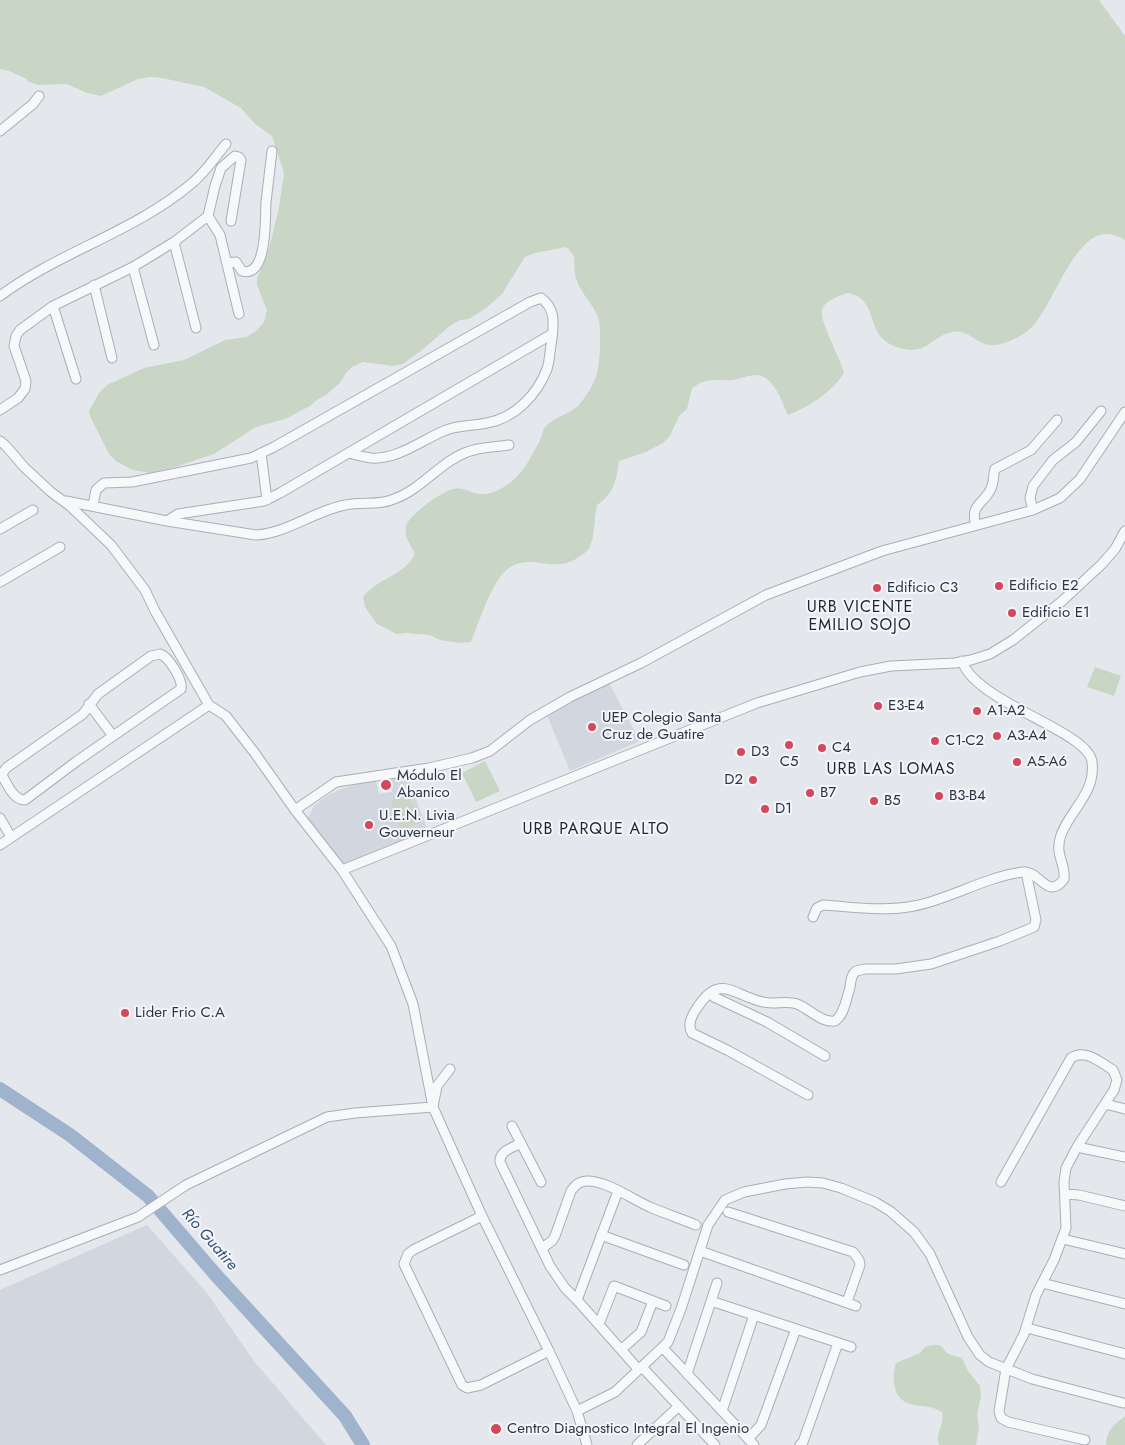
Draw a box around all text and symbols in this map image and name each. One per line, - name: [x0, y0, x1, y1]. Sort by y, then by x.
- place label: Edificio E2: [1009, 577, 1078, 595]
- place label: Edificio C3: [887, 579, 958, 597]
- marker: Edificio E2: [993, 580, 1005, 592]
- marker: Edificio C3: [871, 582, 883, 594]
- district label: URB VICENTE EMILIO SOJO: [805, 598, 915, 636]
- place label: Edificio E1: [1022, 604, 1090, 622]
- marker: Edificio E1: [1006, 607, 1018, 619]
- place label: E3-E4: [888, 697, 925, 715]
- marker: E3-E4: [872, 700, 884, 712]
- place label: A1-A2: [987, 702, 1025, 720]
- marker: A1-A2: [971, 705, 983, 717]
- place label: UEP Colegio Santa Cruz de Guatire: [602, 709, 721, 744]
- marker: UEP Colegio Santa Cruz de Guatire: [586, 721, 598, 733]
- place label: A3-A4: [1007, 727, 1047, 745]
- marker: A3-A4: [991, 730, 1003, 742]
- place label: C1-C2: [945, 732, 984, 750]
- marker: C1-C2: [929, 735, 941, 747]
- marker: C5: [783, 739, 795, 751]
- place label: C4: [832, 739, 851, 757]
- marker: C4: [816, 742, 828, 754]
- place label: D3: [751, 743, 769, 761]
- marker: D3: [735, 746, 747, 758]
- place label: C5: [780, 753, 798, 771]
- place label: A5-A6: [1027, 753, 1067, 771]
- marker: A5-A6: [1011, 756, 1023, 768]
- district label: URB LAS LOMAS: [825, 760, 957, 780]
- place label: Módulo El Abanico: [397, 767, 462, 802]
- place label: D2: [724, 771, 743, 789]
- marker: D2: [747, 774, 759, 786]
- marker: Módulo El Abanico: [379, 778, 393, 792]
- place label: B7: [820, 784, 836, 802]
- marker: B7: [804, 787, 816, 799]
- place label: B3-B4: [949, 787, 986, 805]
- marker: B3-B4: [933, 790, 945, 802]
- place label: B5: [884, 792, 901, 810]
- marker: B5: [868, 795, 880, 807]
- place label: D1: [775, 800, 792, 818]
- marker: D1: [759, 803, 771, 815]
- place label: U.E.N. Livia Gouverneur: [379, 807, 455, 842]
- marker: U.E.N. Livia Gouverneur: [363, 819, 375, 831]
- district label: URB PARQUE ALTO: [521, 820, 671, 840]
- place label: Lider Frio C.A: [135, 1004, 225, 1022]
- marker: Lider Frio C.A: [119, 1007, 131, 1019]
- water label: Río Guatire: [177, 1205, 241, 1275]
- place label: Centro Diagnostico Integral El Ingenio: [507, 1420, 749, 1438]
- marker: Centro Diagnostico Integral El Ingenio: [489, 1422, 503, 1436]

